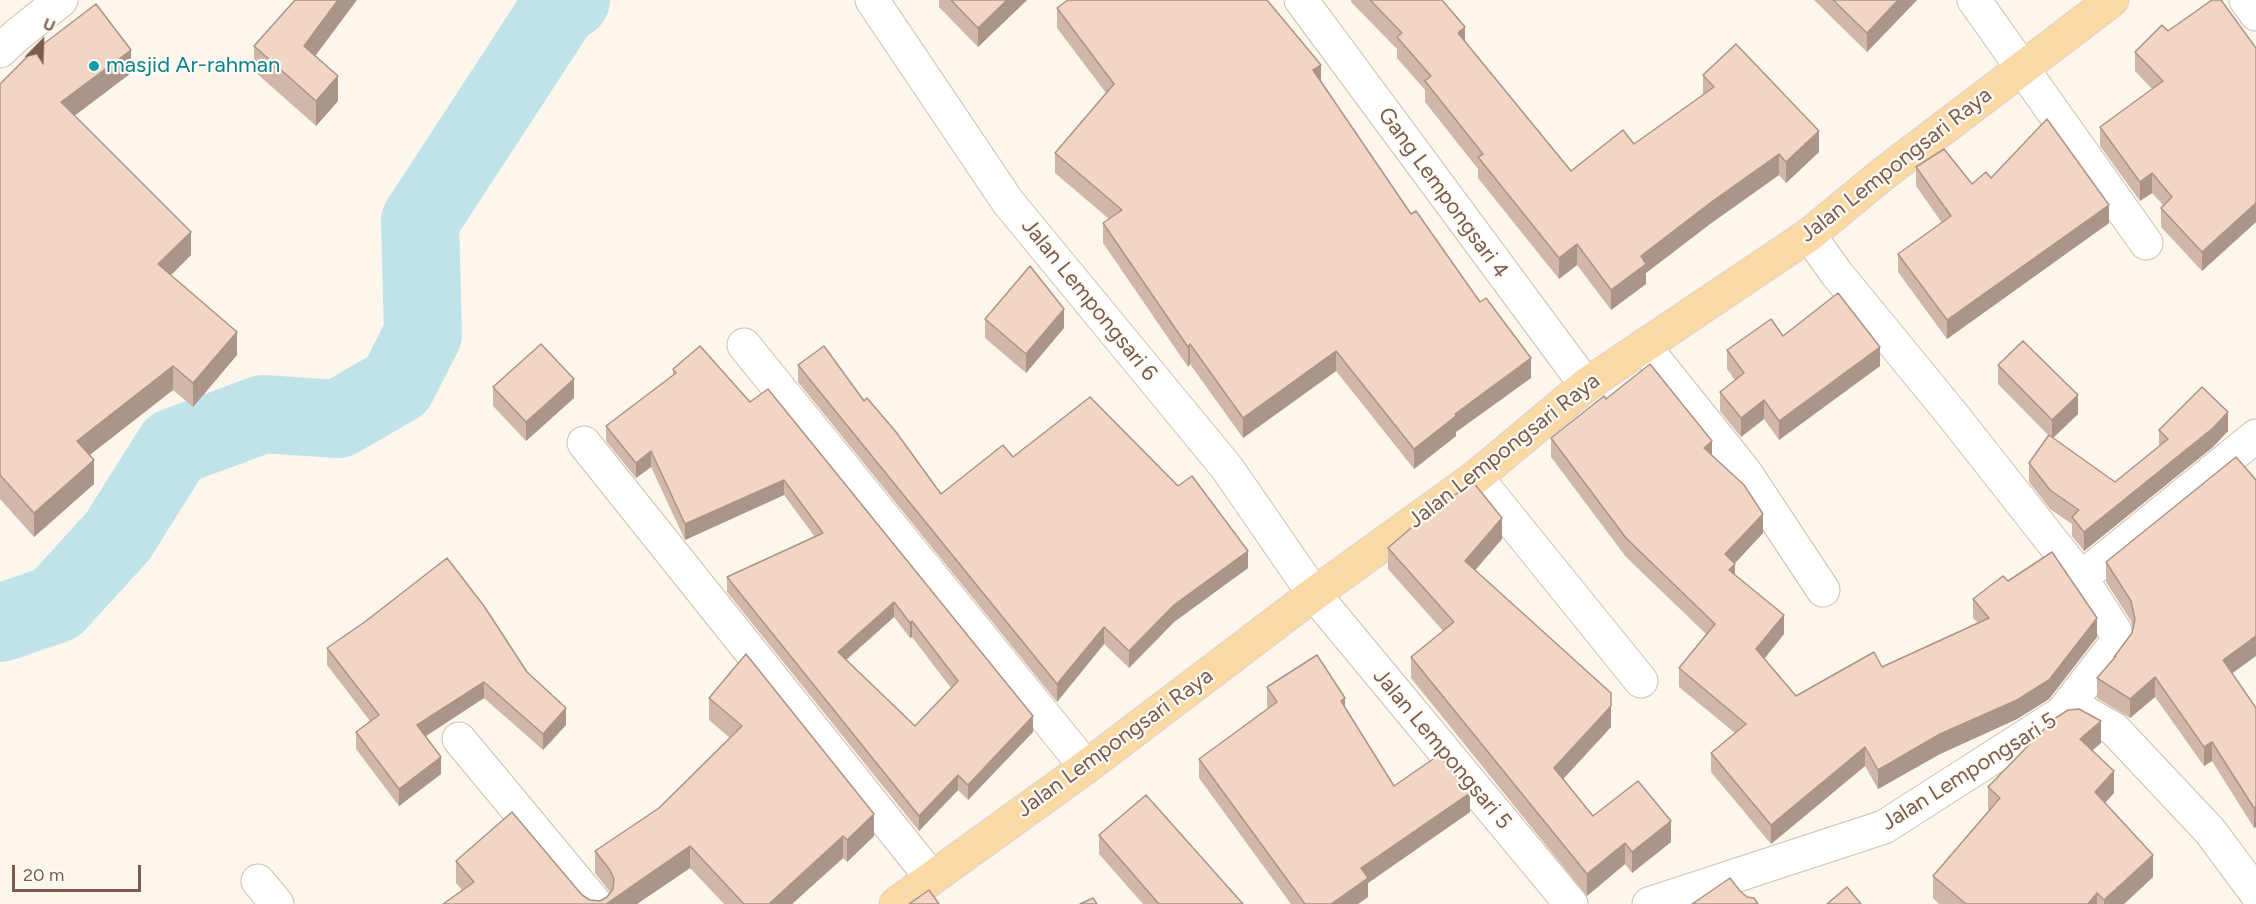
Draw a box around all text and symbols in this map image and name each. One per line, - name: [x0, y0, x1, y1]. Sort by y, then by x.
- north arrow: [12, 12, 72, 72]
- text: U: [40, 14, 58, 36]
- place label: masjid Ar-rahman: [106, 53, 280, 79]
- marker: masjid Ar-rahman: [87, 59, 101, 73]
- street label: Jalan Lempongsari Raya: [1795, 82, 1997, 248]
- street label: Gang Lempongsari 4: [1372, 102, 1514, 284]
- street label: Jalan Lempongsari 6: [1015, 213, 1163, 387]
- street label: Jalan Lempongsari Raya: [1403, 368, 1605, 534]
- street label: Jalan Lempongsari Raya: [1012, 663, 1218, 823]
- street label: Jalan Lempongsari 5: [1367, 663, 1517, 835]
- street label: Jalan Lempongsari 5: [1877, 707, 2061, 837]
- scale bar: [15, 853, 144, 891]
- text: 20 m: [23, 864, 64, 886]

